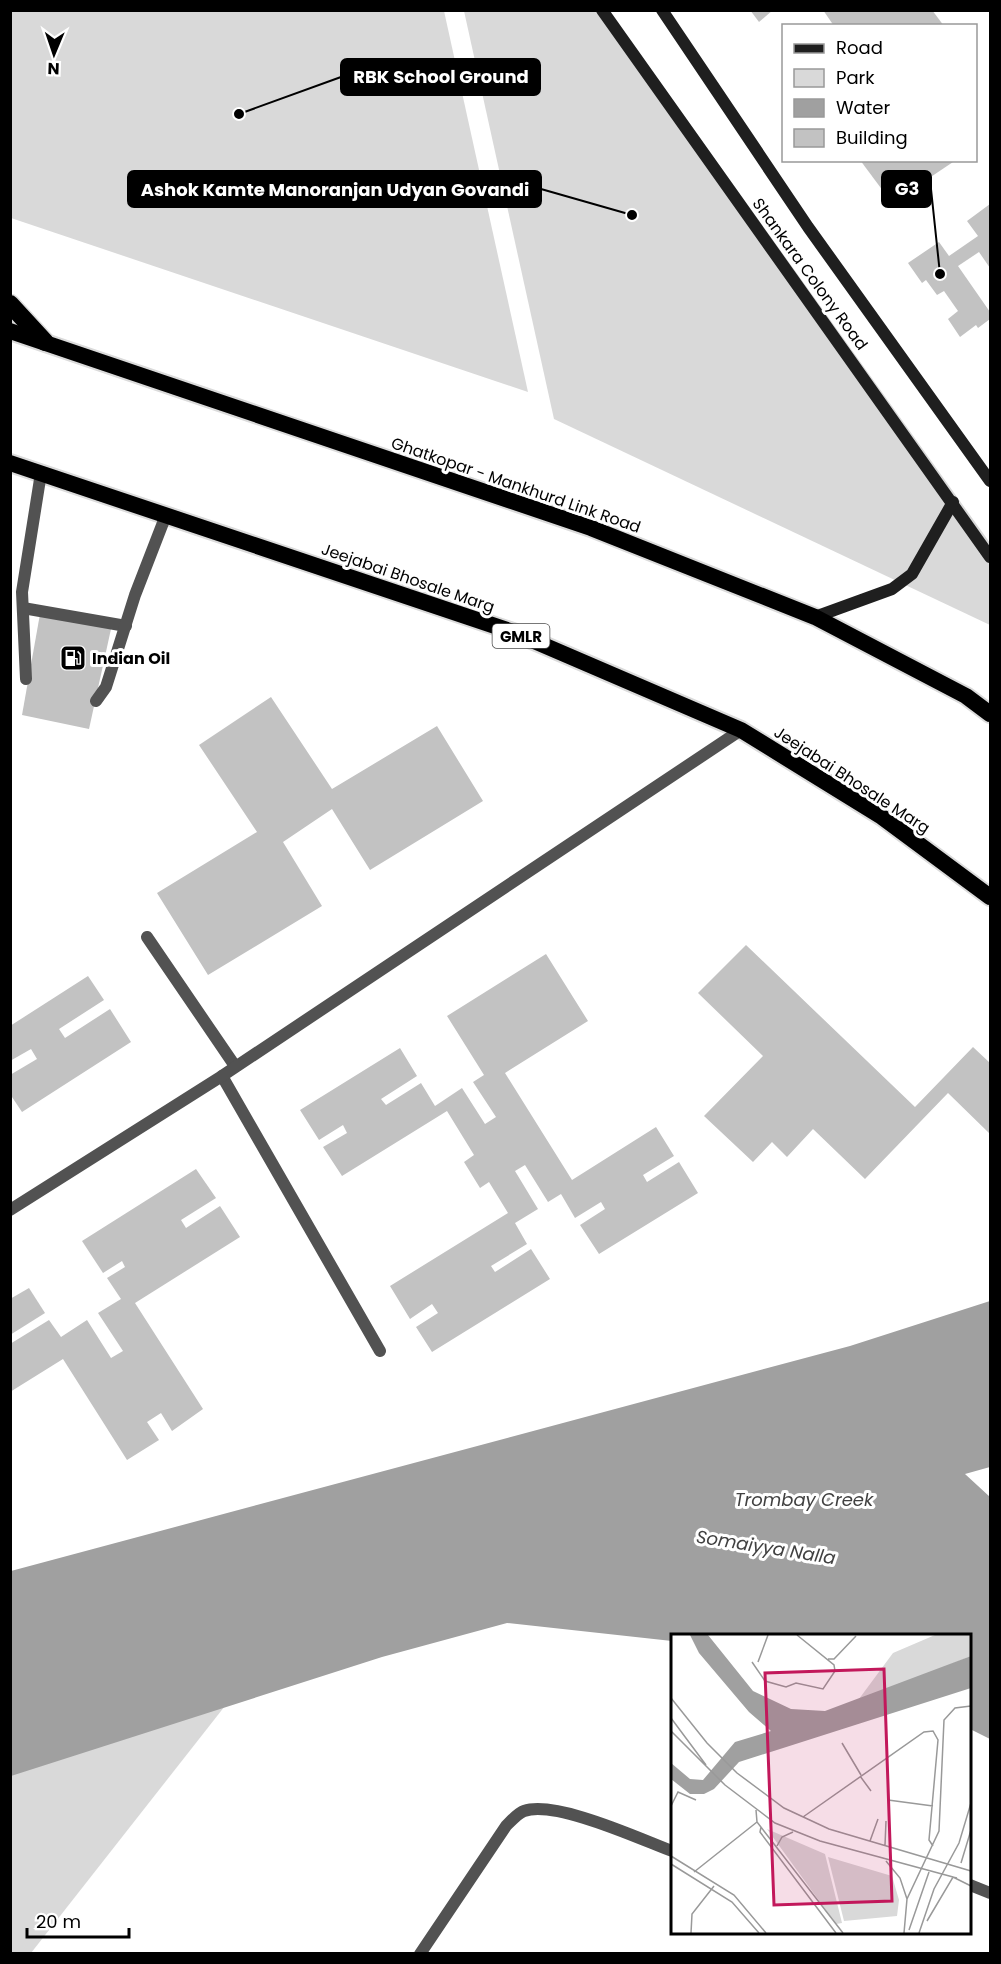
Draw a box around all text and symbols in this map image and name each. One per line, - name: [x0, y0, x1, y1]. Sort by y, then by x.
- north arrow: [24, 24, 84, 84]
- legend: [782, 24, 977, 162]
- text: Road: [836, 35, 883, 60]
- text: N: [47, 57, 60, 80]
- callout: RBK School Ground: [341, 59, 540, 95]
- text: RBK School Ground: [353, 64, 529, 89]
- text: Park: [836, 65, 875, 90]
- text: Water: [836, 95, 890, 120]
- text: Building: [836, 125, 908, 150]
- callout: Ashok Kamte Manoranjan Udyan Govandi: [128, 171, 541, 207]
- callout: G3: [882, 171, 931, 207]
- text: G3: [895, 176, 919, 201]
- text: Ashok Kamte Manoranjan Udyan Govandi: [141, 177, 529, 202]
- street label: Shankara Colony Road: [747, 193, 873, 355]
- street label: Ghatkopar - Mankhurd Link Road: [388, 431, 644, 539]
- street label: Jeejabai Bhosale Marg: [318, 538, 498, 618]
- road number: GMLR: [492, 624, 550, 648]
- fuel station icon: Indian Oil: [58, 643, 88, 673]
- place label: Indian Oil: [92, 647, 170, 670]
- street label: Jeejabai Bhosale Marg: [769, 721, 935, 839]
- water label: Trombay Creek: [735, 1487, 874, 1512]
- water label: Somaiyya Nalla: [695, 1524, 837, 1570]
- inset map: [671, 1634, 971, 1934]
- scale bar: [27, 1901, 129, 1939]
- text: 20 m: [36, 1909, 81, 1934]

